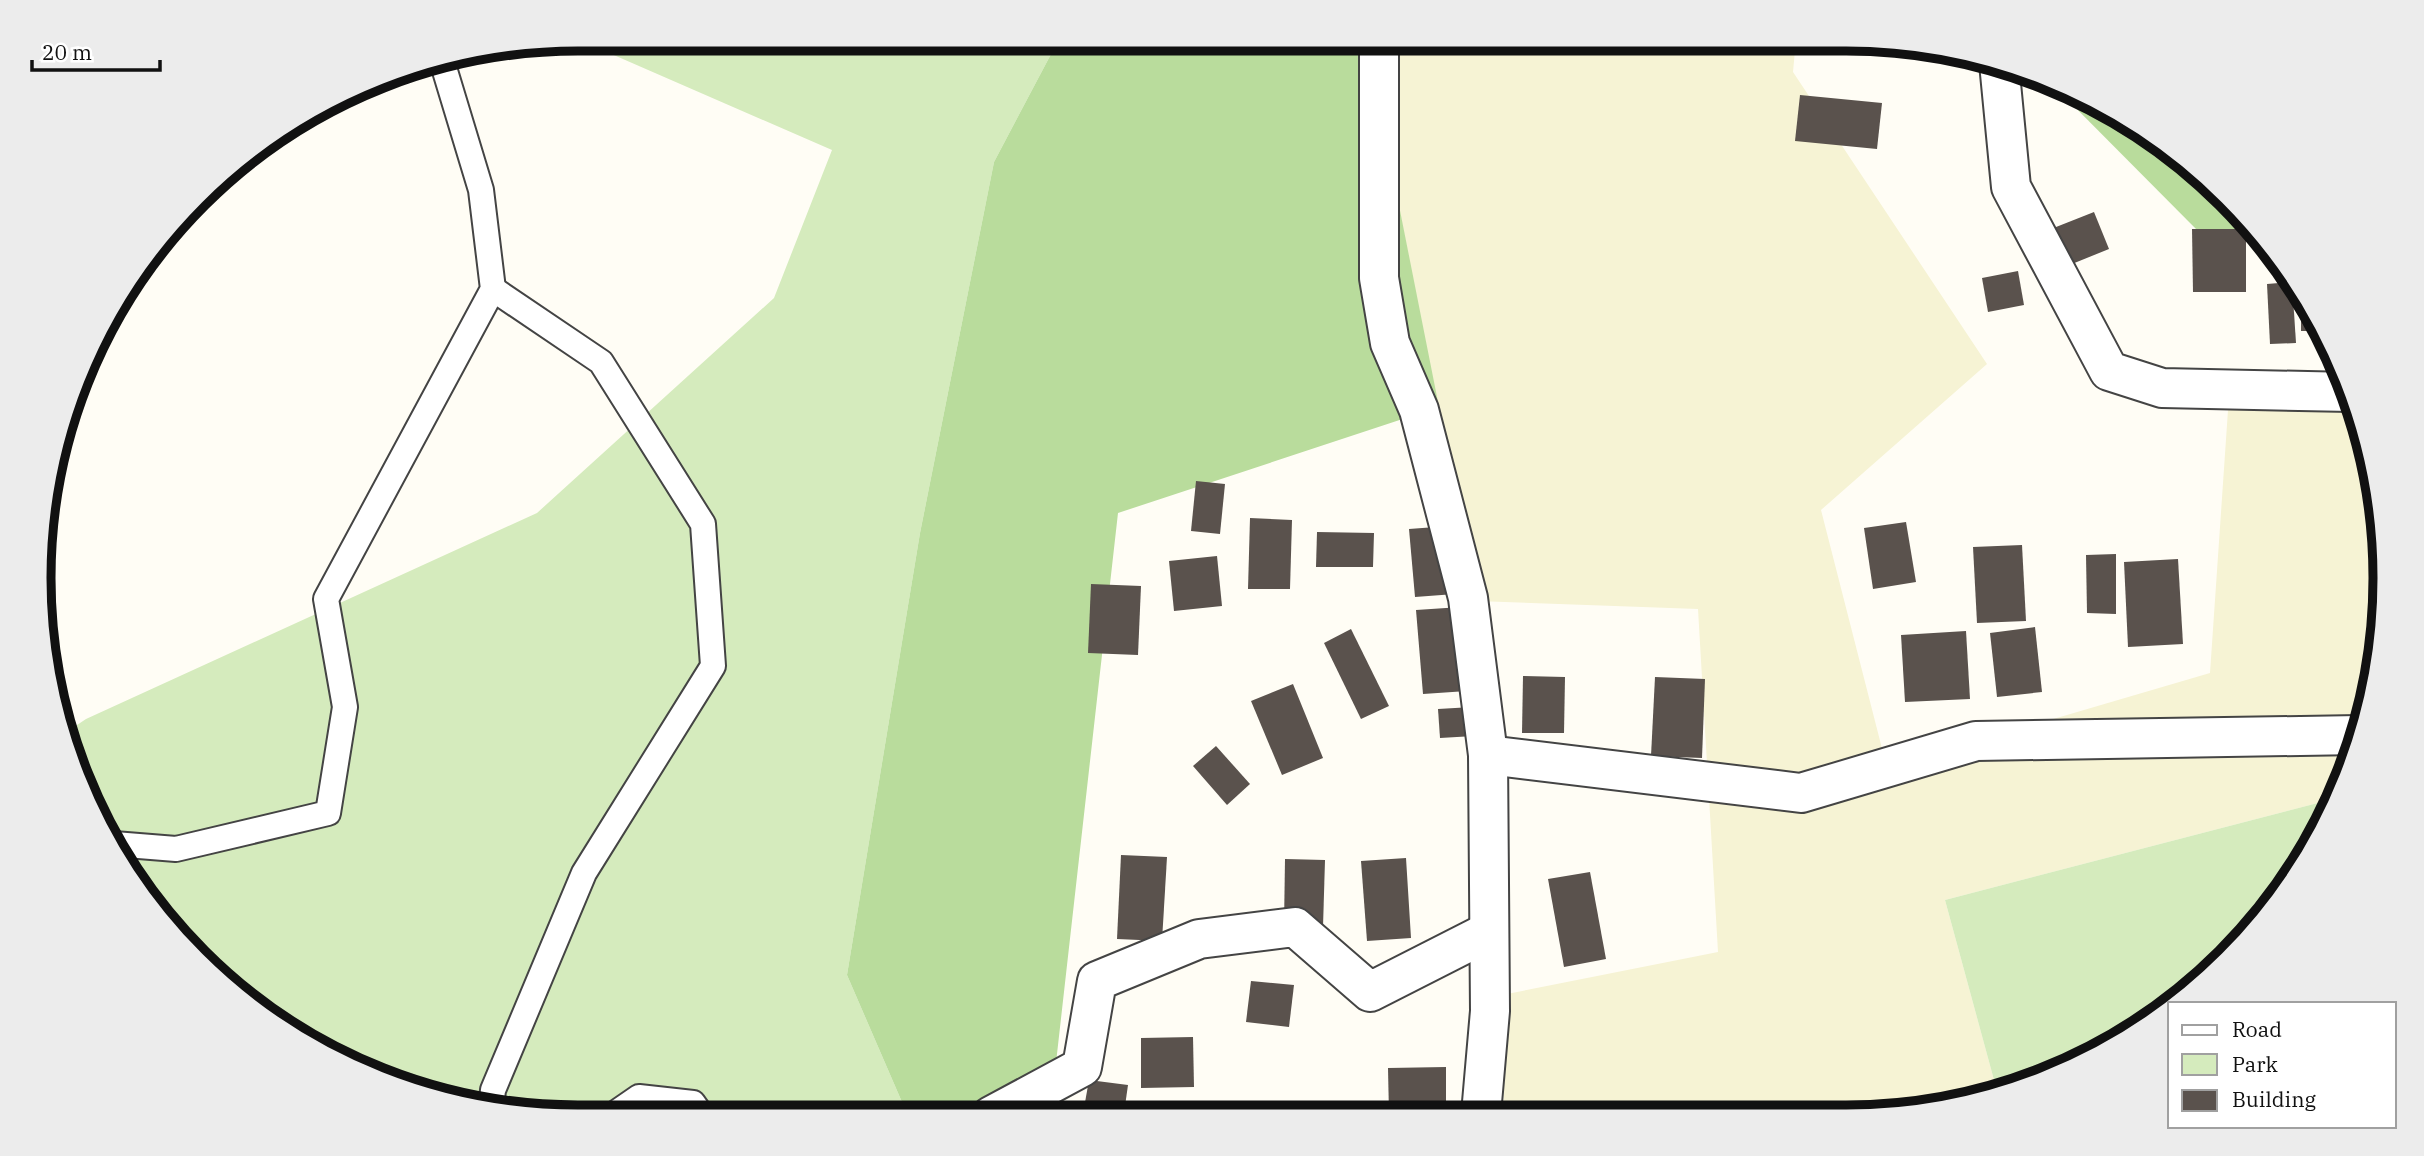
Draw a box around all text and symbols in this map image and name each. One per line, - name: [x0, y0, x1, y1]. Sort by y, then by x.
- scale bar: [32, 28, 159, 72]
- text: 20 m: [42, 38, 92, 66]
- legend: [2168, 1002, 2396, 1128]
- text: Road: [2232, 1015, 2282, 1043]
- text: Park: [2232, 1050, 2279, 1078]
- text: Building: [2232, 1085, 2317, 1113]

